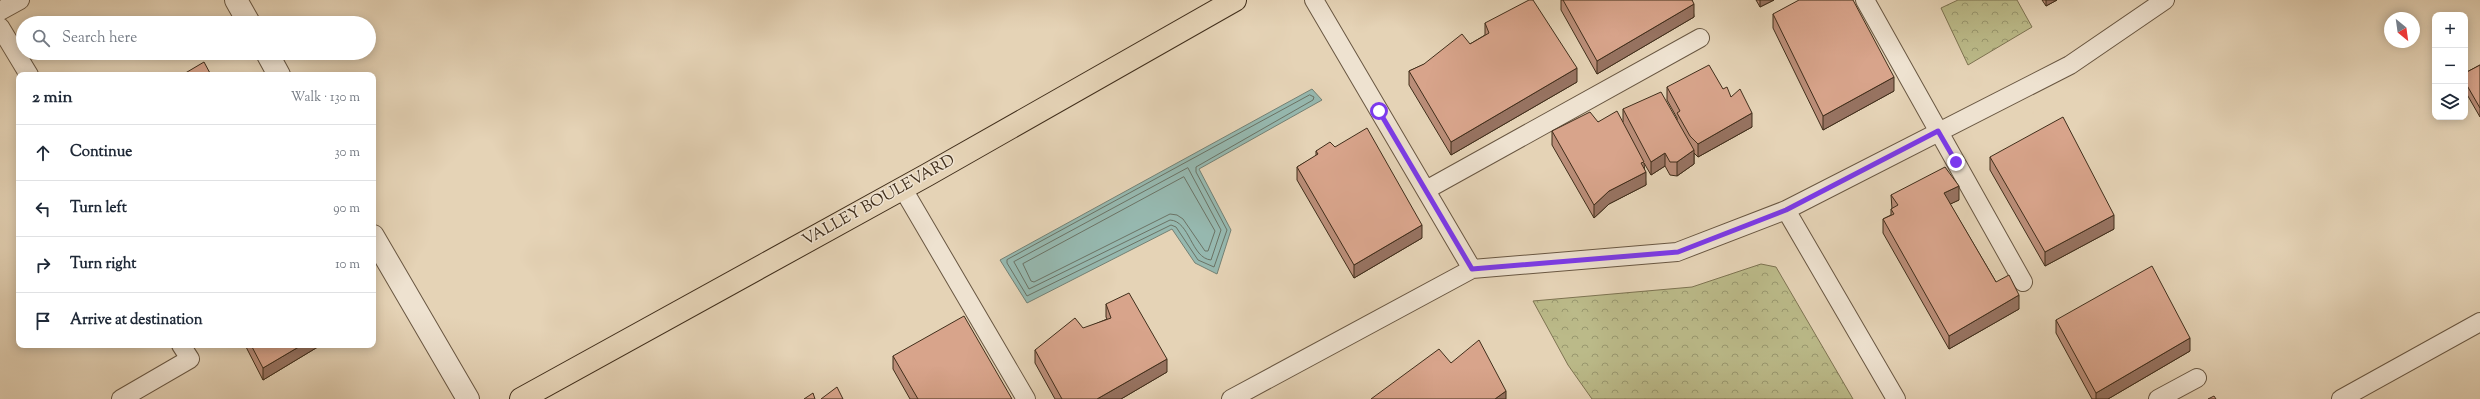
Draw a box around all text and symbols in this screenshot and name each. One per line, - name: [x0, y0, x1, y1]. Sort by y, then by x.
- north arrow: [2384, 12, 2420, 48]
- map controls: [2432, 12, 2468, 120]
- button: +: [2432, 12, 2468, 48]
- search box: [16, 16, 376, 60]
- icon: search: [30, 27, 52, 49]
- text: Search here: [62, 28, 137, 49]
- button: −: [2432, 48, 2468, 84]
- button: layers: [2432, 84, 2468, 120]
- text: 2 min: [32, 86, 73, 110]
- text: Walk · 130 m: [291, 89, 360, 107]
- route start: [1370, 102, 1388, 120]
- icon: ahead: [32, 142, 54, 164]
- text: Continue: [70, 142, 132, 163]
- text: 30 m: [334, 144, 360, 162]
- street label: VALLEY BOULEVARD: [799, 149, 959, 253]
- route end: [1947, 153, 1965, 171]
- icon: left: [32, 198, 54, 220]
- text: Turn left: [70, 198, 127, 219]
- text: 90 m: [333, 200, 360, 218]
- icon: right: [32, 254, 54, 276]
- text: Turn right: [70, 254, 136, 275]
- text: 10 m: [335, 256, 360, 274]
- icon: arrive: [32, 310, 54, 332]
- text: Arrive at destination: [70, 310, 203, 331]

